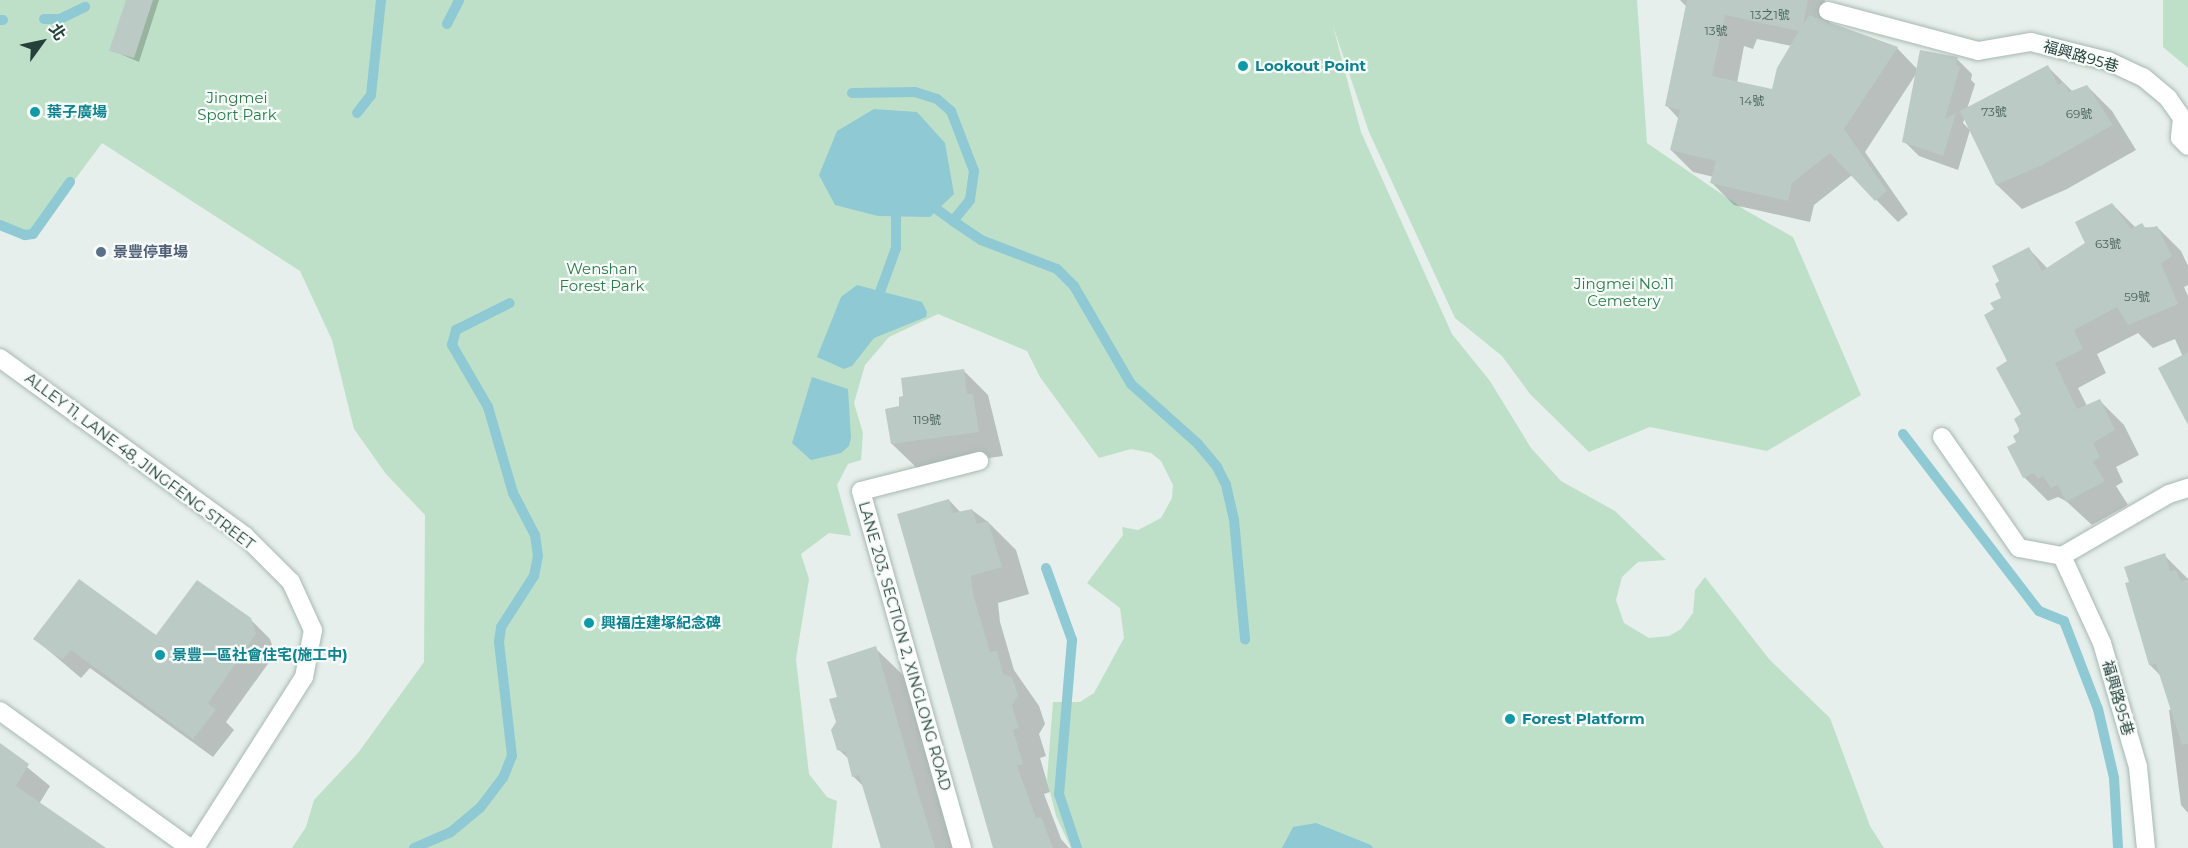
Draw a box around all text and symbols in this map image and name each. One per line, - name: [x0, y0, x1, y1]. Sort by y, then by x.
- house number: 13之1號: [1750, 8, 1790, 22]
- north arrow: [12, 12, 72, 72]
- text: 北: [45, 20, 70, 44]
- house number: 13號: [1704, 24, 1728, 38]
- street label: 福興路95巷: [2041, 37, 2121, 75]
- place label: Lookout Point: [1255, 57, 1366, 75]
- marker: Lookout Point: [1236, 59, 1250, 73]
- park label: Jingmei Sport Park: [197, 88, 277, 123]
- house number: 14號: [1740, 94, 1764, 108]
- place label: 葉子廣場: [47, 103, 107, 121]
- marker: 葉子廣場: [28, 105, 42, 119]
- house number: 73號: [1981, 105, 2007, 119]
- house number: 69號: [2066, 107, 2092, 121]
- house number: 63號: [2095, 237, 2121, 251]
- place label: 景豐停車場: [113, 243, 188, 261]
- marker: 景豐停車場: [94, 245, 108, 259]
- park label: Wenshan Forest Park: [559, 259, 645, 294]
- park label: Jingmei No.11 Cemetery: [1574, 274, 1674, 309]
- house number: 59號: [2124, 290, 2150, 304]
- street label: ALLEY 11, LANE 48, JINGFENG STREET: [22, 369, 258, 553]
- house number: 119號: [913, 413, 941, 427]
- street label: LANE 203, SECTION 2, XINGLONG ROAD: [855, 499, 955, 793]
- place label: 興福庄建塚紀念碑: [601, 614, 721, 632]
- marker: 興福庄建塚紀念碑: [582, 616, 596, 630]
- place label: 景豐一區社會住宅(施工中): [172, 646, 348, 664]
- marker: 景豐一區社會住宅(施工中): [153, 648, 167, 662]
- street label: 福興路95巷: [2099, 658, 2137, 738]
- place label: Forest Platform: [1522, 710, 1645, 728]
- marker: Forest Platform: [1503, 712, 1517, 726]

